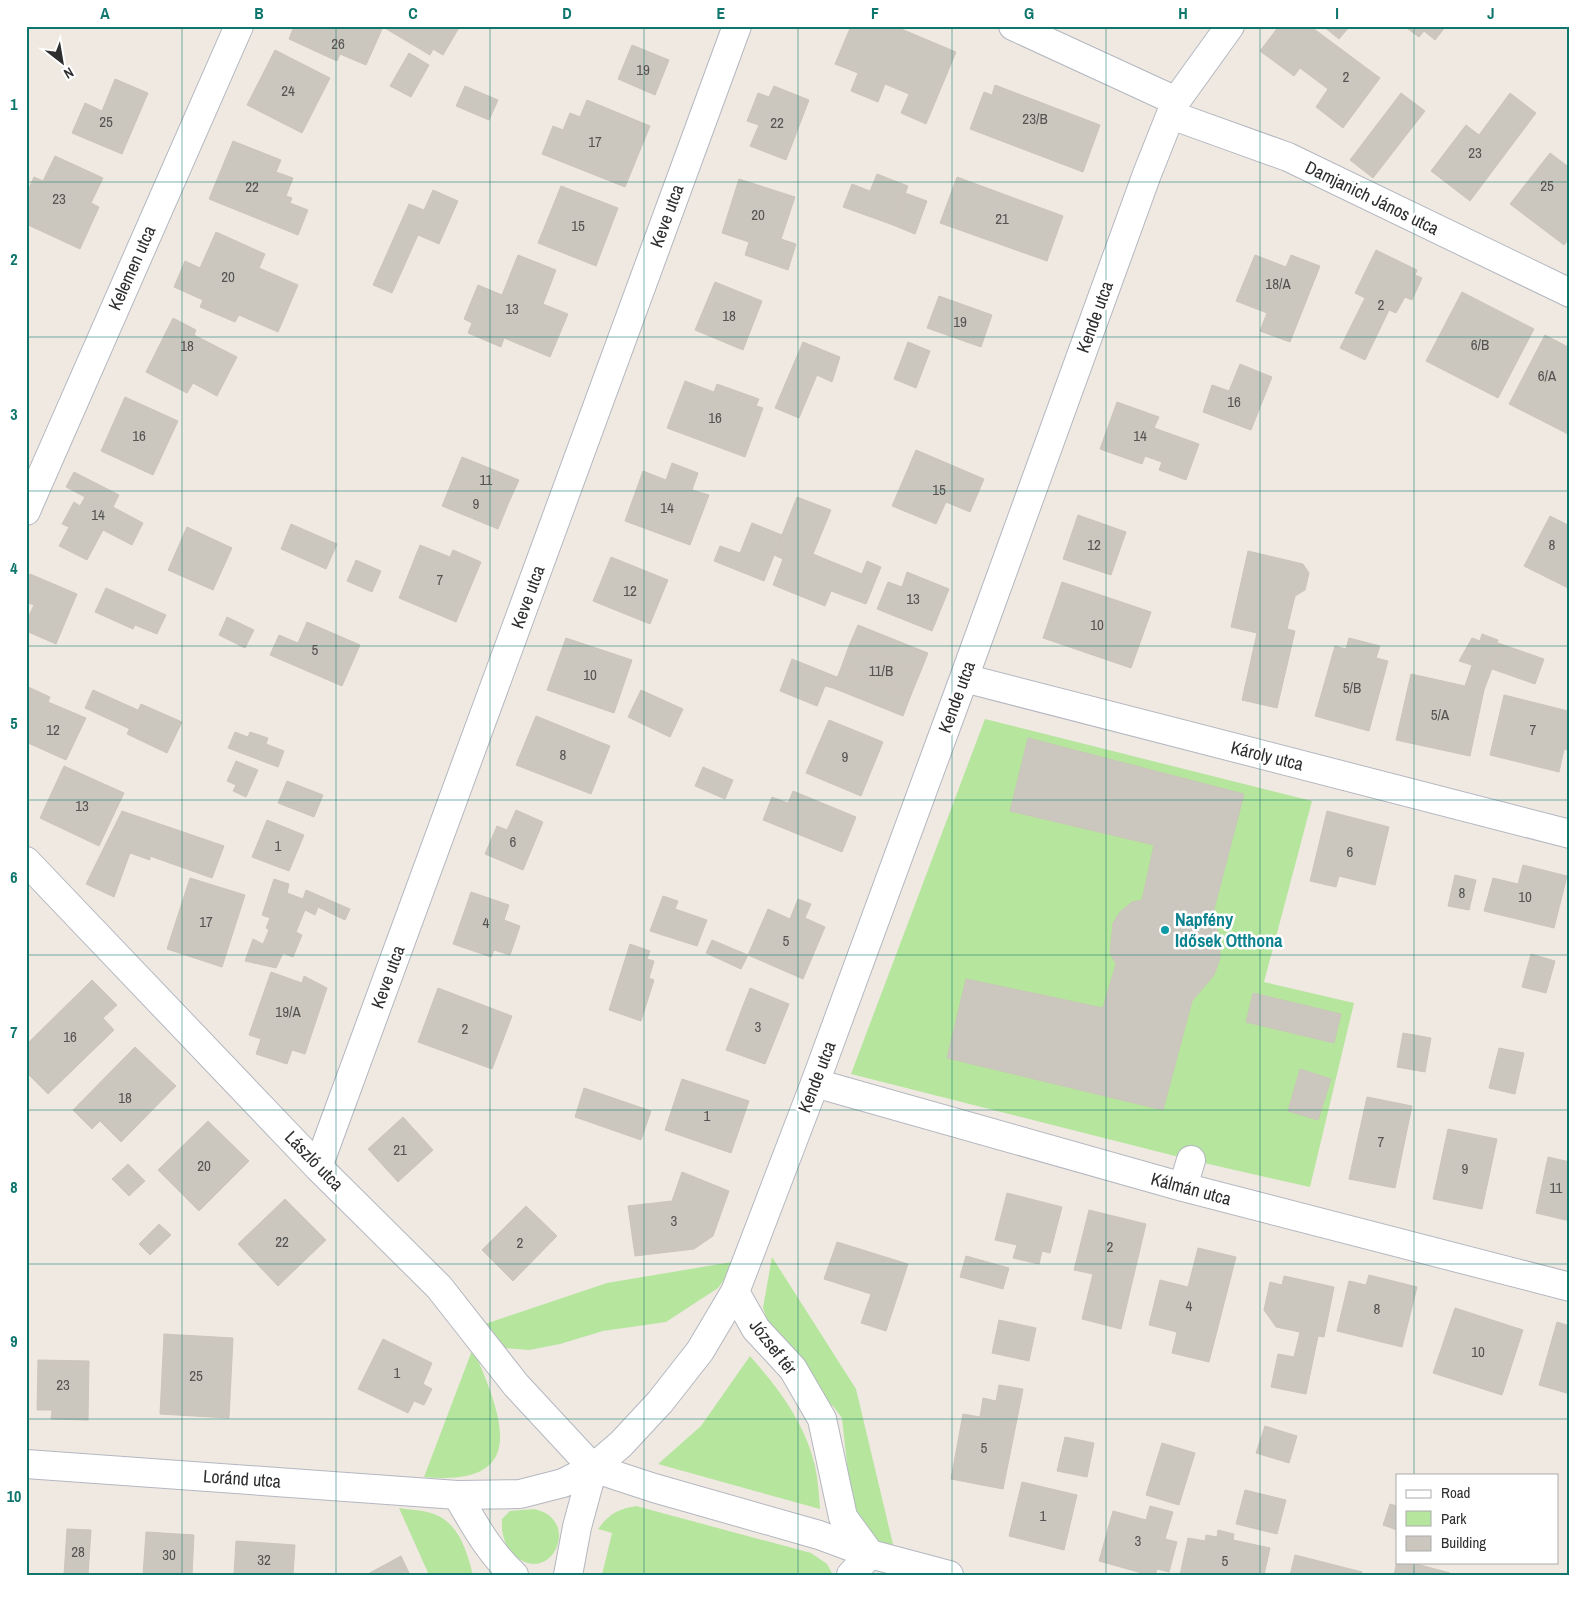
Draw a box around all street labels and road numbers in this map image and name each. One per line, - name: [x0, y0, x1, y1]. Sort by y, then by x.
- street label: Damjanich János utca: [1301, 154, 1443, 241]
- street label: Keve utca: [644, 181, 690, 251]
- street label: Kelemen utca: [102, 221, 161, 314]
- street label: Kende utca: [1070, 277, 1119, 356]
- street label: Keve utca: [505, 562, 551, 632]
- street label: Kende utca: [932, 657, 981, 736]
- street label: Károly utca: [1228, 734, 1306, 777]
- street label: Keve utca: [365, 942, 411, 1012]
- street label: Kende utca: [791, 1037, 842, 1116]
- street label: László utca: [279, 1125, 349, 1196]
- street label: Kálmán utca: [1148, 1166, 1234, 1211]
- street label: József tér: [744, 1314, 803, 1380]
- street label: Loránd utca: [202, 1463, 282, 1494]

